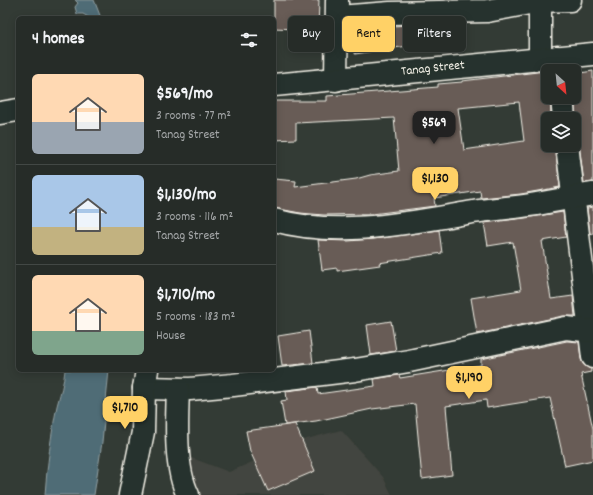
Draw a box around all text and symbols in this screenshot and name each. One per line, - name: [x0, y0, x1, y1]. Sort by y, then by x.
- chip: Buy: [288, 16, 334, 52]
- chip: Rent: [342, 16, 395, 52]
- chip: Filters: [403, 16, 466, 52]
- text: 4 homes: [32, 28, 85, 52]
- icon: filters: [238, 29, 260, 51]
- street label: Tanag Street: [400, 56, 466, 82]
- north arrow: [541, 64, 581, 104]
- map controls: [541, 64, 581, 152]
- text: $569/mo: [156, 83, 213, 107]
- icon: home: [64, 90, 112, 138]
- text: 3 rooms · 77 m²: [156, 107, 231, 126]
- pin: $569: [410, 111, 458, 145]
- button: layers: [541, 112, 581, 152]
- text: $569: [422, 114, 446, 133]
- text: Tanag Street: [156, 126, 220, 145]
- pin: $1,130: [402, 167, 468, 201]
- text: $1,130: [421, 170, 449, 189]
- text: $1,130/mo: [156, 184, 216, 208]
- icon: home: [64, 191, 112, 239]
- text: 3 rooms · 116 m²: [156, 208, 233, 227]
- text: Tanag Street: [156, 227, 220, 246]
- text: $1,710/mo: [156, 284, 215, 308]
- icon: home: [64, 291, 112, 339]
- text: 5 rooms · 183 m²: [156, 308, 235, 327]
- text: House: [156, 327, 185, 346]
- pin: $1,190: [436, 366, 502, 400]
- text: $1,190: [455, 369, 483, 388]
- pin: $1,710: [92, 396, 158, 430]
- text: $1,710: [112, 399, 138, 418]

